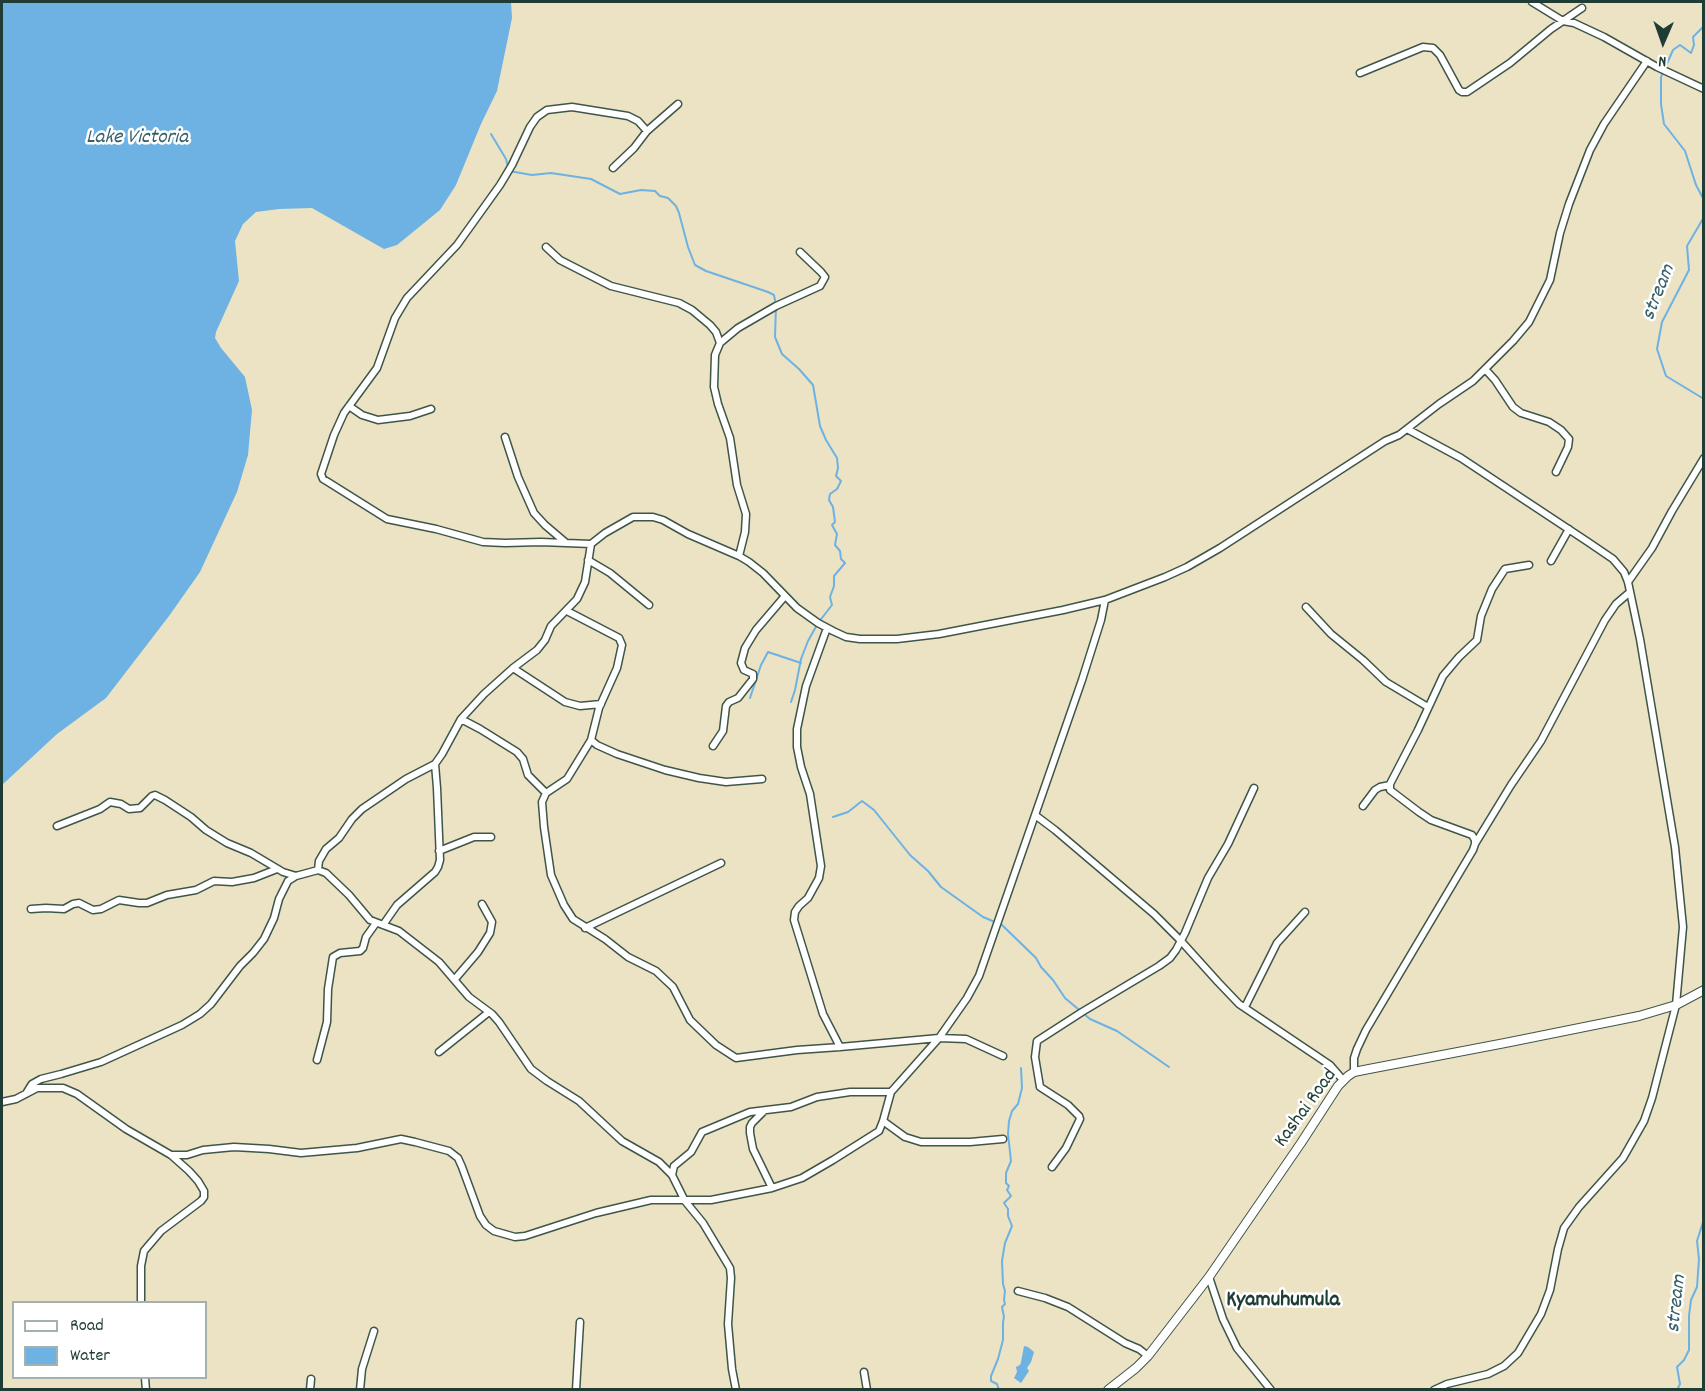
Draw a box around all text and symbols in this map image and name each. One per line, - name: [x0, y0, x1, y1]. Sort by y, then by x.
- north arrow: [1633, 12, 1693, 72]
- text: N: [1658, 49, 1667, 72]
- water label: Lake Victoria: [86, 126, 188, 152]
- water label: stream: [1637, 261, 1683, 325]
- street label: Kashai Road: [1270, 1065, 1344, 1153]
- water label: stream: [1662, 1274, 1694, 1334]
- district label: Kyamuhumula: [1226, 1289, 1340, 1315]
- legend: [12, 1301, 207, 1379]
- text: Road: [70, 1314, 104, 1339]
- text: Water: [70, 1344, 110, 1369]

